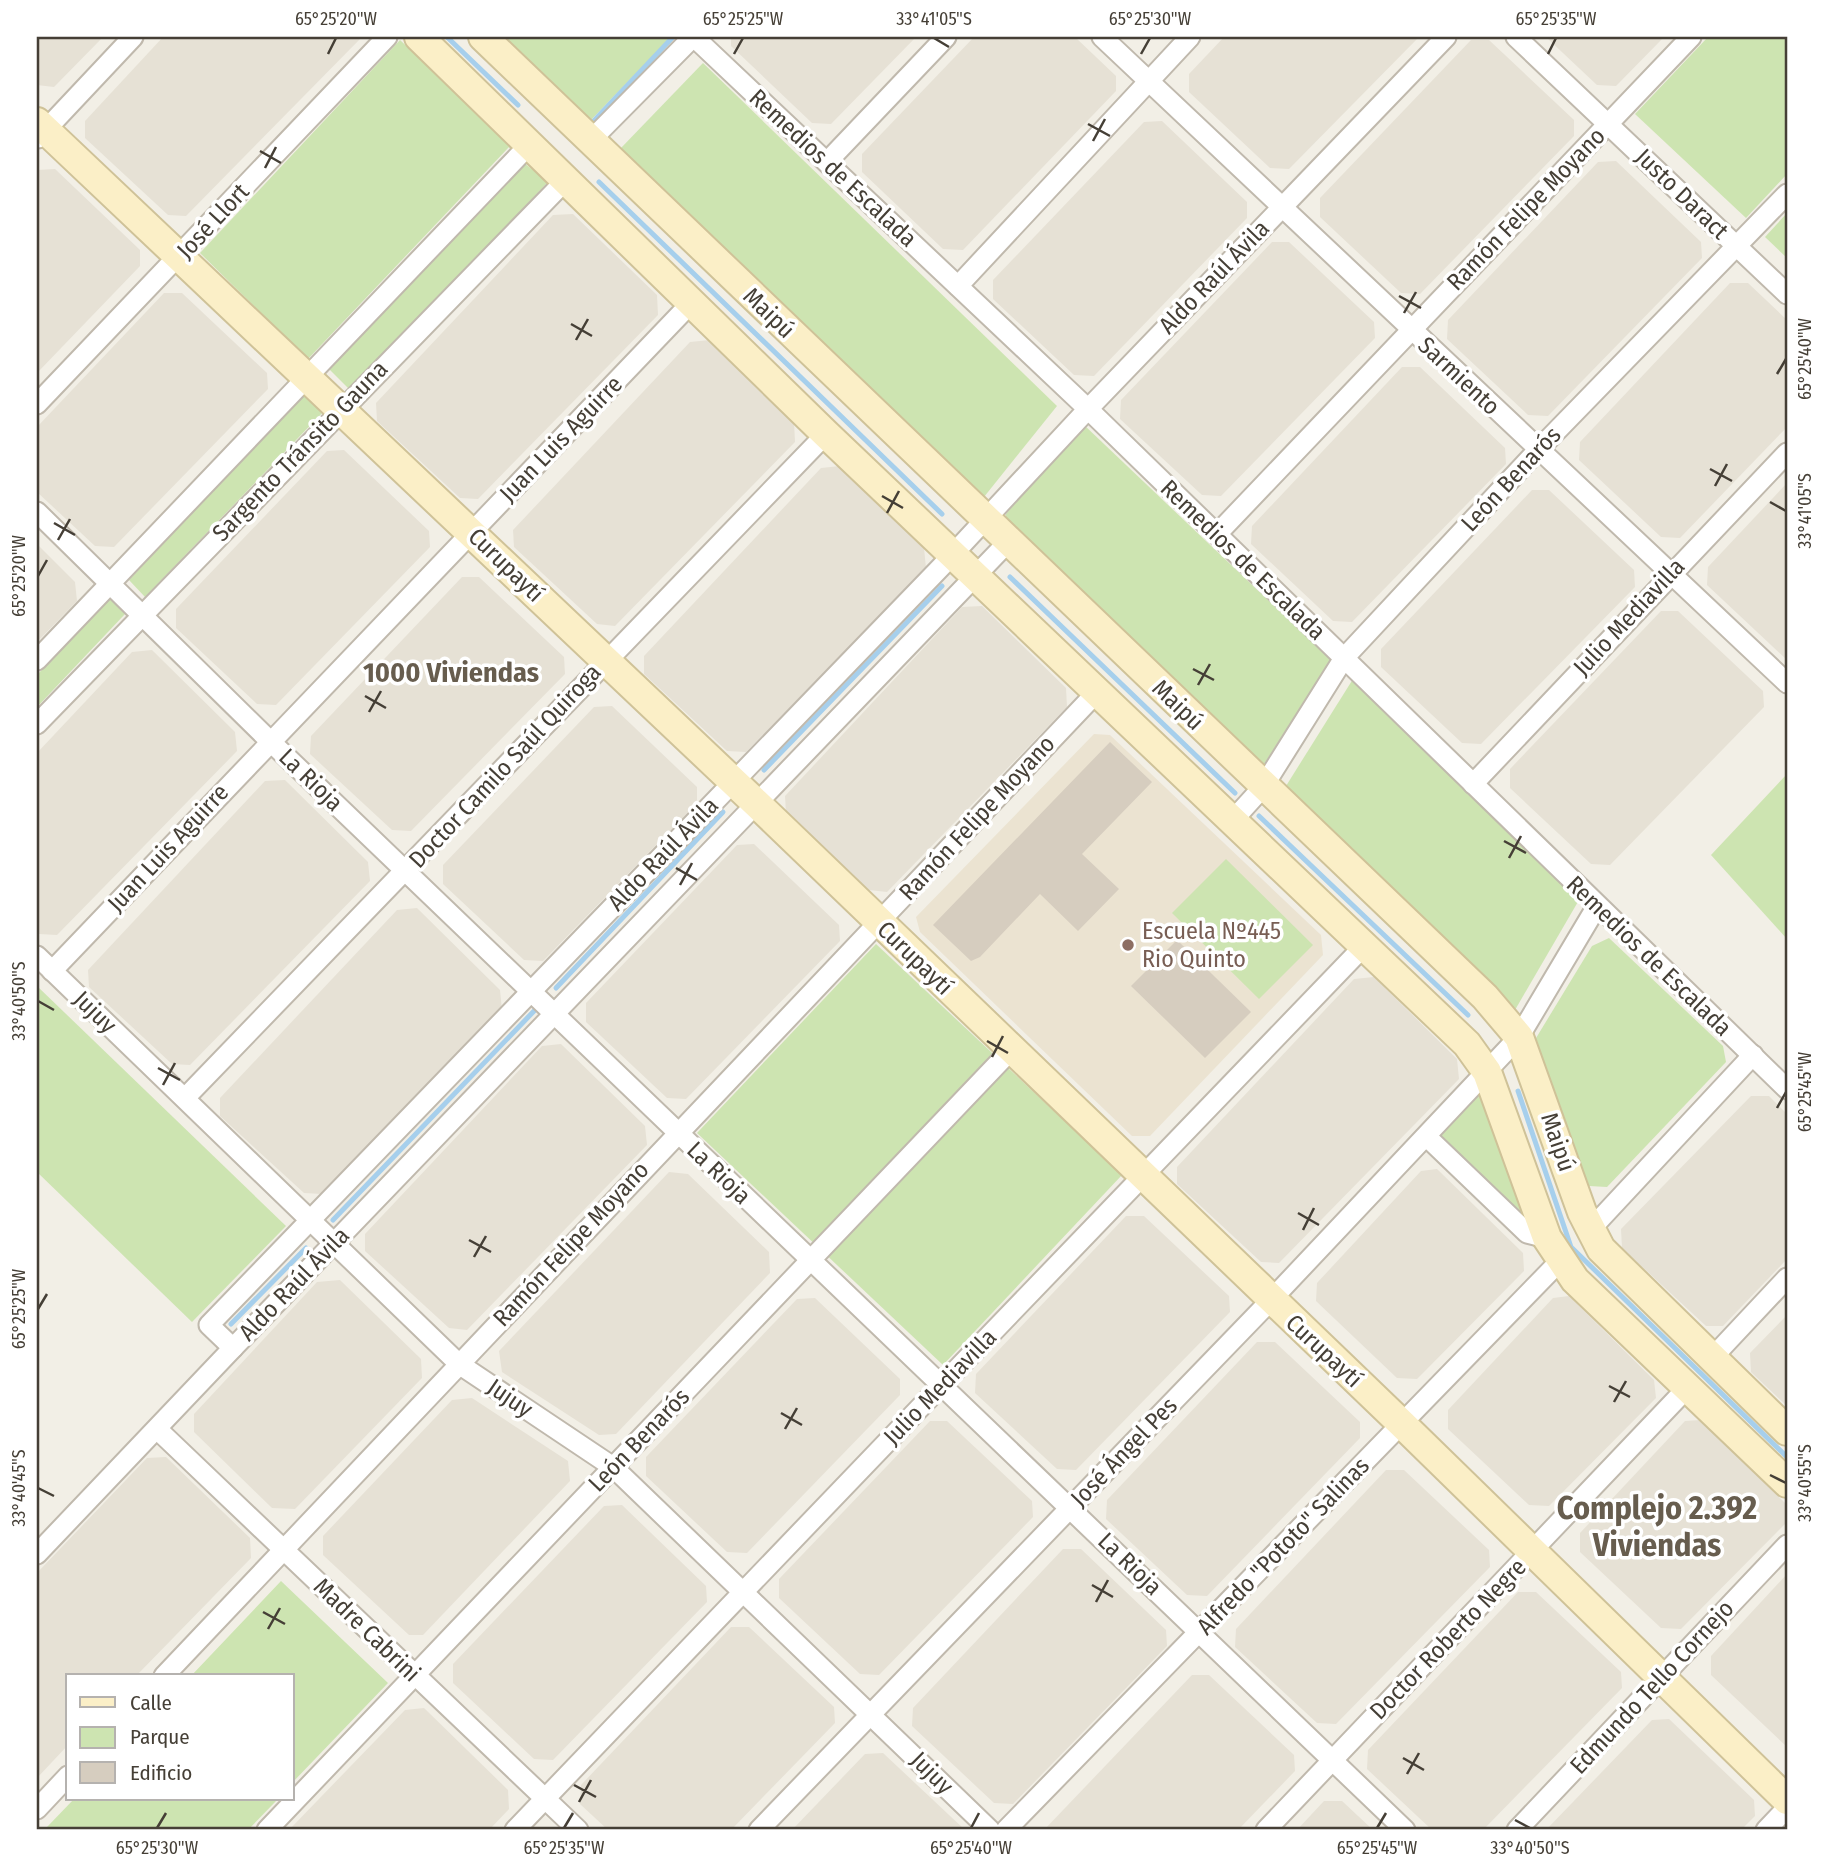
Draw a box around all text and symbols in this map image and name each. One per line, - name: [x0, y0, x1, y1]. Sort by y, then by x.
- text: 65°25'20"W: [295, 8, 378, 30]
- text: 65°25'25"W: [703, 8, 784, 30]
- text: 33°41'05"S: [896, 8, 972, 30]
- text: 65°25'30"W: [1109, 8, 1192, 30]
- text: 65°25'35"W: [1516, 8, 1597, 30]
- street label: Remedios de Escalada: [744, 83, 922, 253]
- street label: Ramón Felipe Moyano: [1441, 122, 1611, 296]
- street label: Justo Daract: [1630, 143, 1734, 245]
- street label: José Llort: [171, 178, 255, 264]
- street label: Aldo Raúl Ávila: [1152, 214, 1275, 339]
- street label: Maipú: [738, 282, 800, 344]
- text: 65°25'40"W: [1794, 317, 1816, 400]
- street label: Sarmiento: [1412, 331, 1506, 421]
- street label: Sargento Tránsito Gauna: [207, 355, 393, 547]
- street label: Juan Luis Aguirre: [494, 370, 628, 508]
- street label: León Benarós: [1455, 421, 1567, 537]
- text: 33°41'05"S: [1794, 473, 1816, 549]
- street label: Remedios de Escalada: [1155, 474, 1331, 646]
- street label: Curupaytí: [463, 522, 549, 608]
- text: 65°25'20"W: [8, 534, 30, 617]
- street label: Julio Mediavilla: [1568, 553, 1690, 681]
- district label: 1000 Viviendas: [363, 656, 539, 689]
- street label: Doctor Camilo Saúl Quiroga: [403, 658, 607, 874]
- street label: Maipú: [1147, 674, 1209, 736]
- street label: Ramón Felipe Moyano: [893, 730, 1061, 906]
- street label: La Rioja: [273, 743, 349, 817]
- street label: Juan Luis Aguirre: [102, 778, 234, 918]
- street label: Aldo Raúl Ávila: [601, 791, 724, 916]
- street label: Remedios de Escalada: [1561, 870, 1737, 1042]
- street label: Curupaytí: [872, 915, 958, 1001]
- place label: Escuela Nº445 Rio Quinto: [1142, 917, 1281, 973]
- marker: Escuela Nº445 Rio Quinto: [1120, 937, 1136, 953]
- text: 33°40'50"S: [8, 961, 30, 1041]
- street label: Jujuy: [68, 985, 122, 1039]
- text: 65°25'45"W: [1794, 1051, 1816, 1132]
- street label: Maipú: [1535, 1109, 1581, 1175]
- street label: La Rioja: [681, 1136, 757, 1210]
- street label: Ramón Felipe Moyano: [487, 1156, 655, 1332]
- street label: Aldo Raúl Ávila: [232, 1221, 355, 1346]
- text: 65°25'25"W: [8, 1268, 30, 1349]
- street label: Curupaytí: [1280, 1309, 1368, 1393]
- street label: Julio Mediavilla: [878, 1323, 1002, 1451]
- street label: Jujuy: [482, 1373, 538, 1423]
- street label: León Benarós: [583, 1382, 695, 1498]
- street label: José Ángel Pes: [1064, 1391, 1183, 1512]
- text: 33°40'55"S: [1794, 1444, 1816, 1522]
- text: 33°40'45"S: [8, 1449, 30, 1527]
- street label: Alfredo "Pototo" Salinas: [1191, 1452, 1375, 1640]
- district label: Complejo 2.392 Viviendas: [1557, 1489, 1757, 1564]
- street label: La Rioja: [1092, 1527, 1168, 1601]
- street label: Doctor Roberto Negre: [1364, 1553, 1532, 1725]
- street label: Madre Cabrini: [308, 1573, 426, 1687]
- street label: Edmundo Tello Cornejo: [1564, 1595, 1740, 1779]
- legend: [66, 1674, 294, 1800]
- text: Calle: [130, 1690, 172, 1716]
- text: Parque: [130, 1724, 190, 1750]
- street label: Jujuy: [905, 1746, 959, 1800]
- text: Edificio: [130, 1760, 192, 1786]
- text: 65°25'30"W: [116, 1837, 199, 1859]
- text: 65°25'35"W: [524, 1837, 605, 1859]
- text: 65°25'40"W: [930, 1837, 1013, 1859]
- text: 65°25'45"W: [1337, 1837, 1418, 1859]
- text: 33°40'50"S: [1490, 1837, 1570, 1859]

